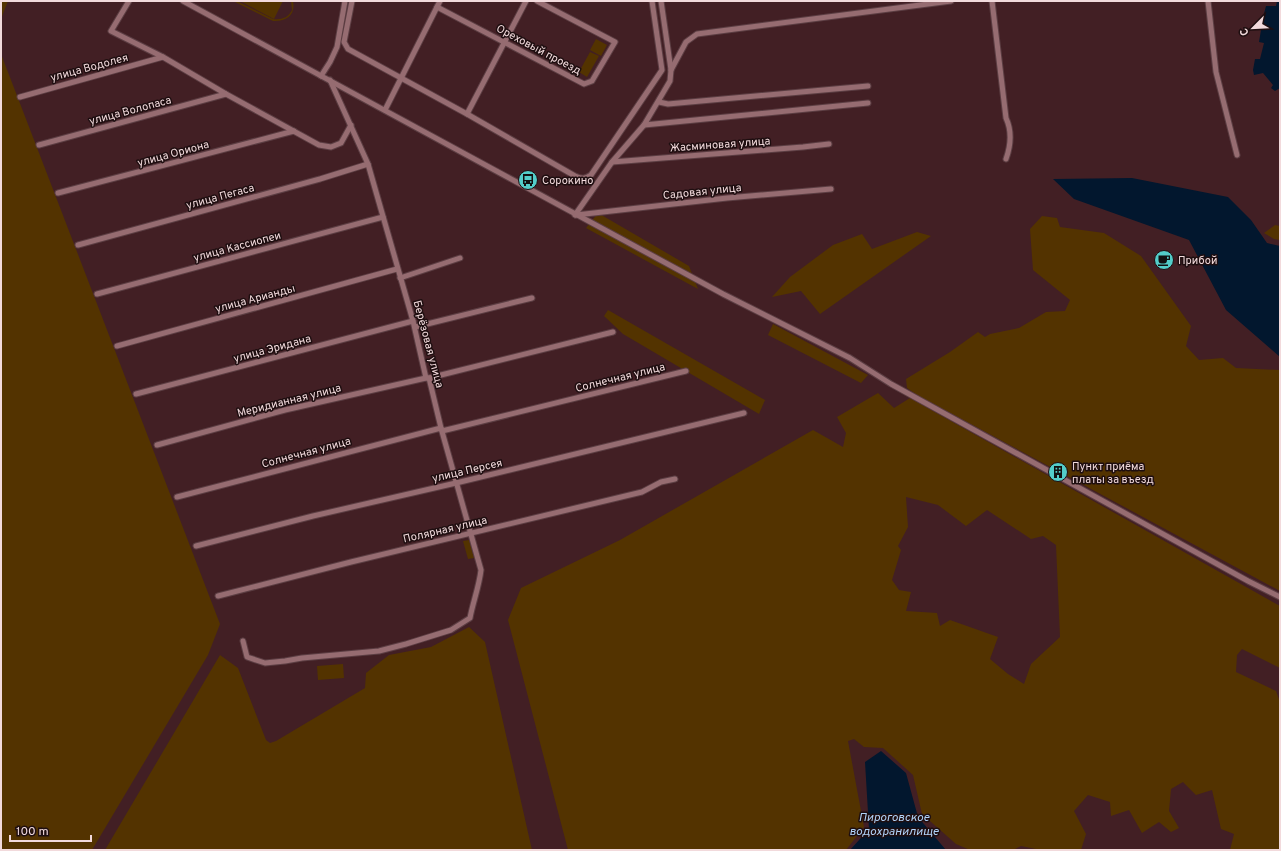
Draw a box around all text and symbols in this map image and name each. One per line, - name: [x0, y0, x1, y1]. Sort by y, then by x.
- north arrow: [1233, 8, 1273, 48]
- street label: Ореховый проезд: [494, 22, 583, 78]
- text: С: [1237, 26, 1253, 38]
- street label: улица Водолея: [49, 51, 130, 85]
- street label: улица Волопаса: [88, 93, 173, 129]
- street label: Жасминовая улица: [669, 134, 771, 156]
- street label: улица Ориона: [136, 138, 211, 170]
- bus stop icon: Сорокино: [517, 169, 539, 191]
- place label: Сорокино: [542, 174, 593, 188]
- street label: улица Пегаса: [185, 181, 256, 213]
- street label: Садовая улица: [662, 181, 742, 203]
- street label: улица Кассиопеи: [192, 229, 283, 265]
- cafe icon: Прибой: [1153, 249, 1175, 271]
- place label: Прибой: [1178, 254, 1217, 268]
- street label: улица Арианды: [214, 282, 297, 316]
- street label: Берёзовая улица: [410, 299, 447, 390]
- street label: улица Эридана: [232, 332, 313, 366]
- street label: Солнечная улица: [574, 360, 667, 396]
- street label: Меридианная улица: [236, 381, 343, 421]
- street label: Солнечная улица: [260, 434, 353, 472]
- street label: улица Персея: [431, 456, 504, 486]
- place label: Пункт приёма платы за въезд: [1072, 460, 1154, 487]
- building icon: Пункт приёма платы за въезд: [1047, 461, 1069, 483]
- street label: Полярная улица: [402, 513, 489, 546]
- water label: Пироговское водохранилище: [849, 810, 940, 840]
- scale bar: [10, 817, 91, 843]
- text: 100 m: [16, 824, 49, 840]

